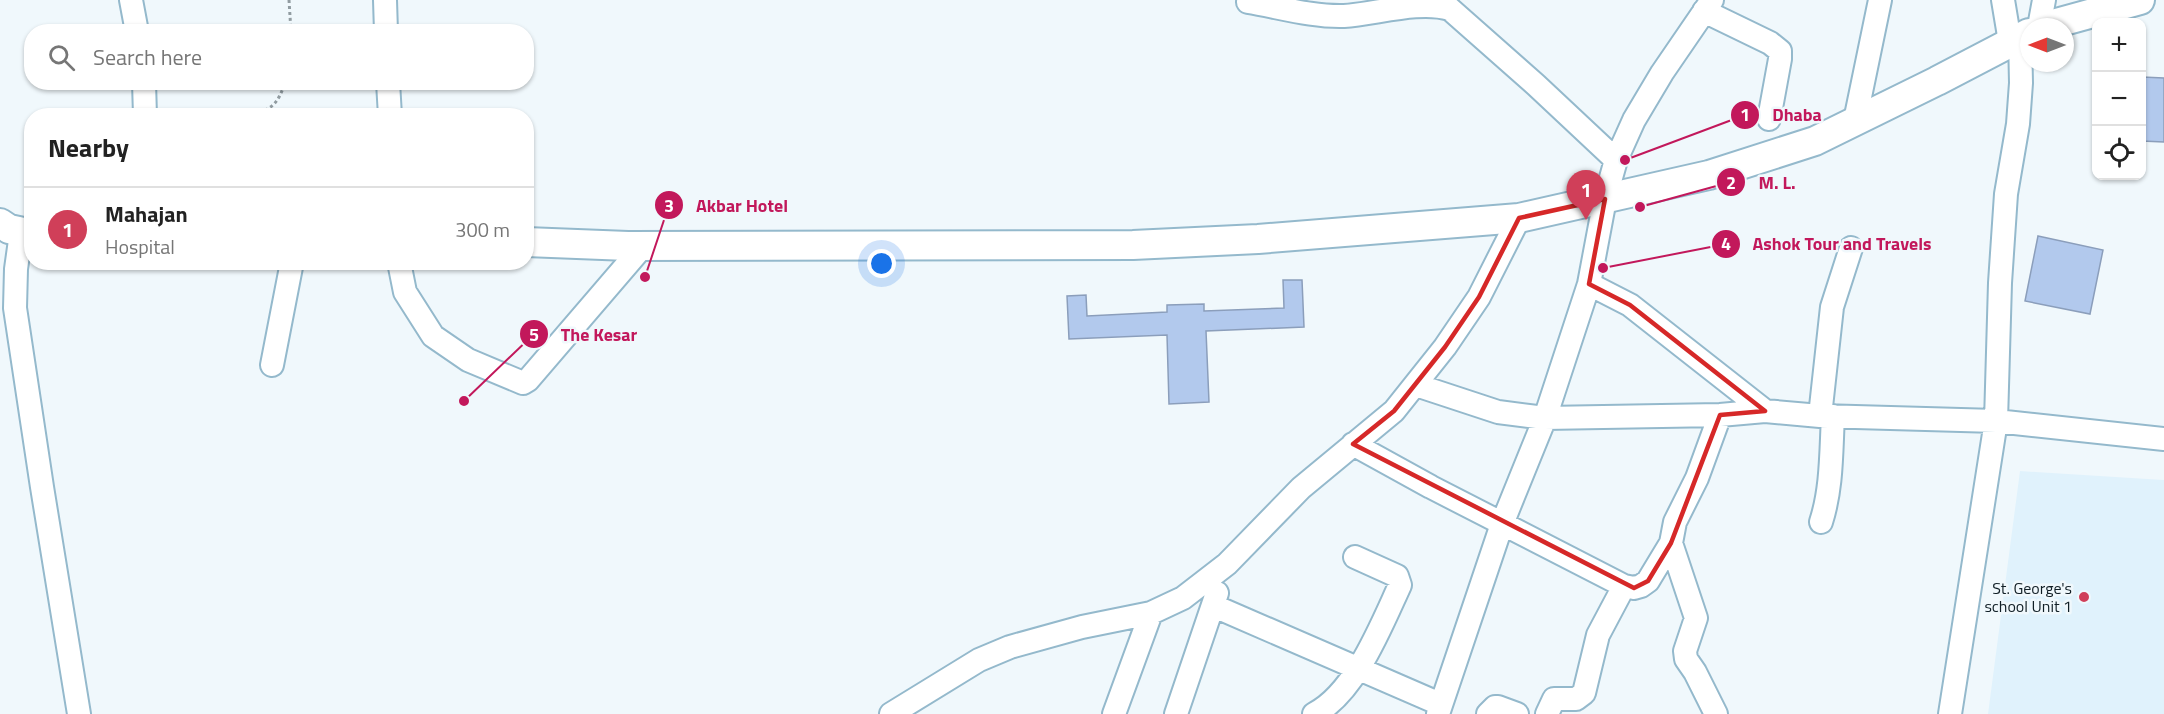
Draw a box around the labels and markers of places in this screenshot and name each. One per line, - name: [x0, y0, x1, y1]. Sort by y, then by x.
- callout: Dhaba: [1730, 97, 1834, 133]
- callout: M. L.: [1716, 164, 1807, 200]
- pin: 1: [1566, 170, 1606, 220]
- callout: Akbar Hotel: [654, 187, 800, 223]
- callout: Ashok Tour and Travels: [1711, 226, 1944, 262]
- callout: The Kesar: [519, 316, 649, 352]
- place label: St. George's school Unit 1: [1984, 576, 2072, 618]
- marker: St. George's school Unit 1: [2077, 590, 2091, 604]

